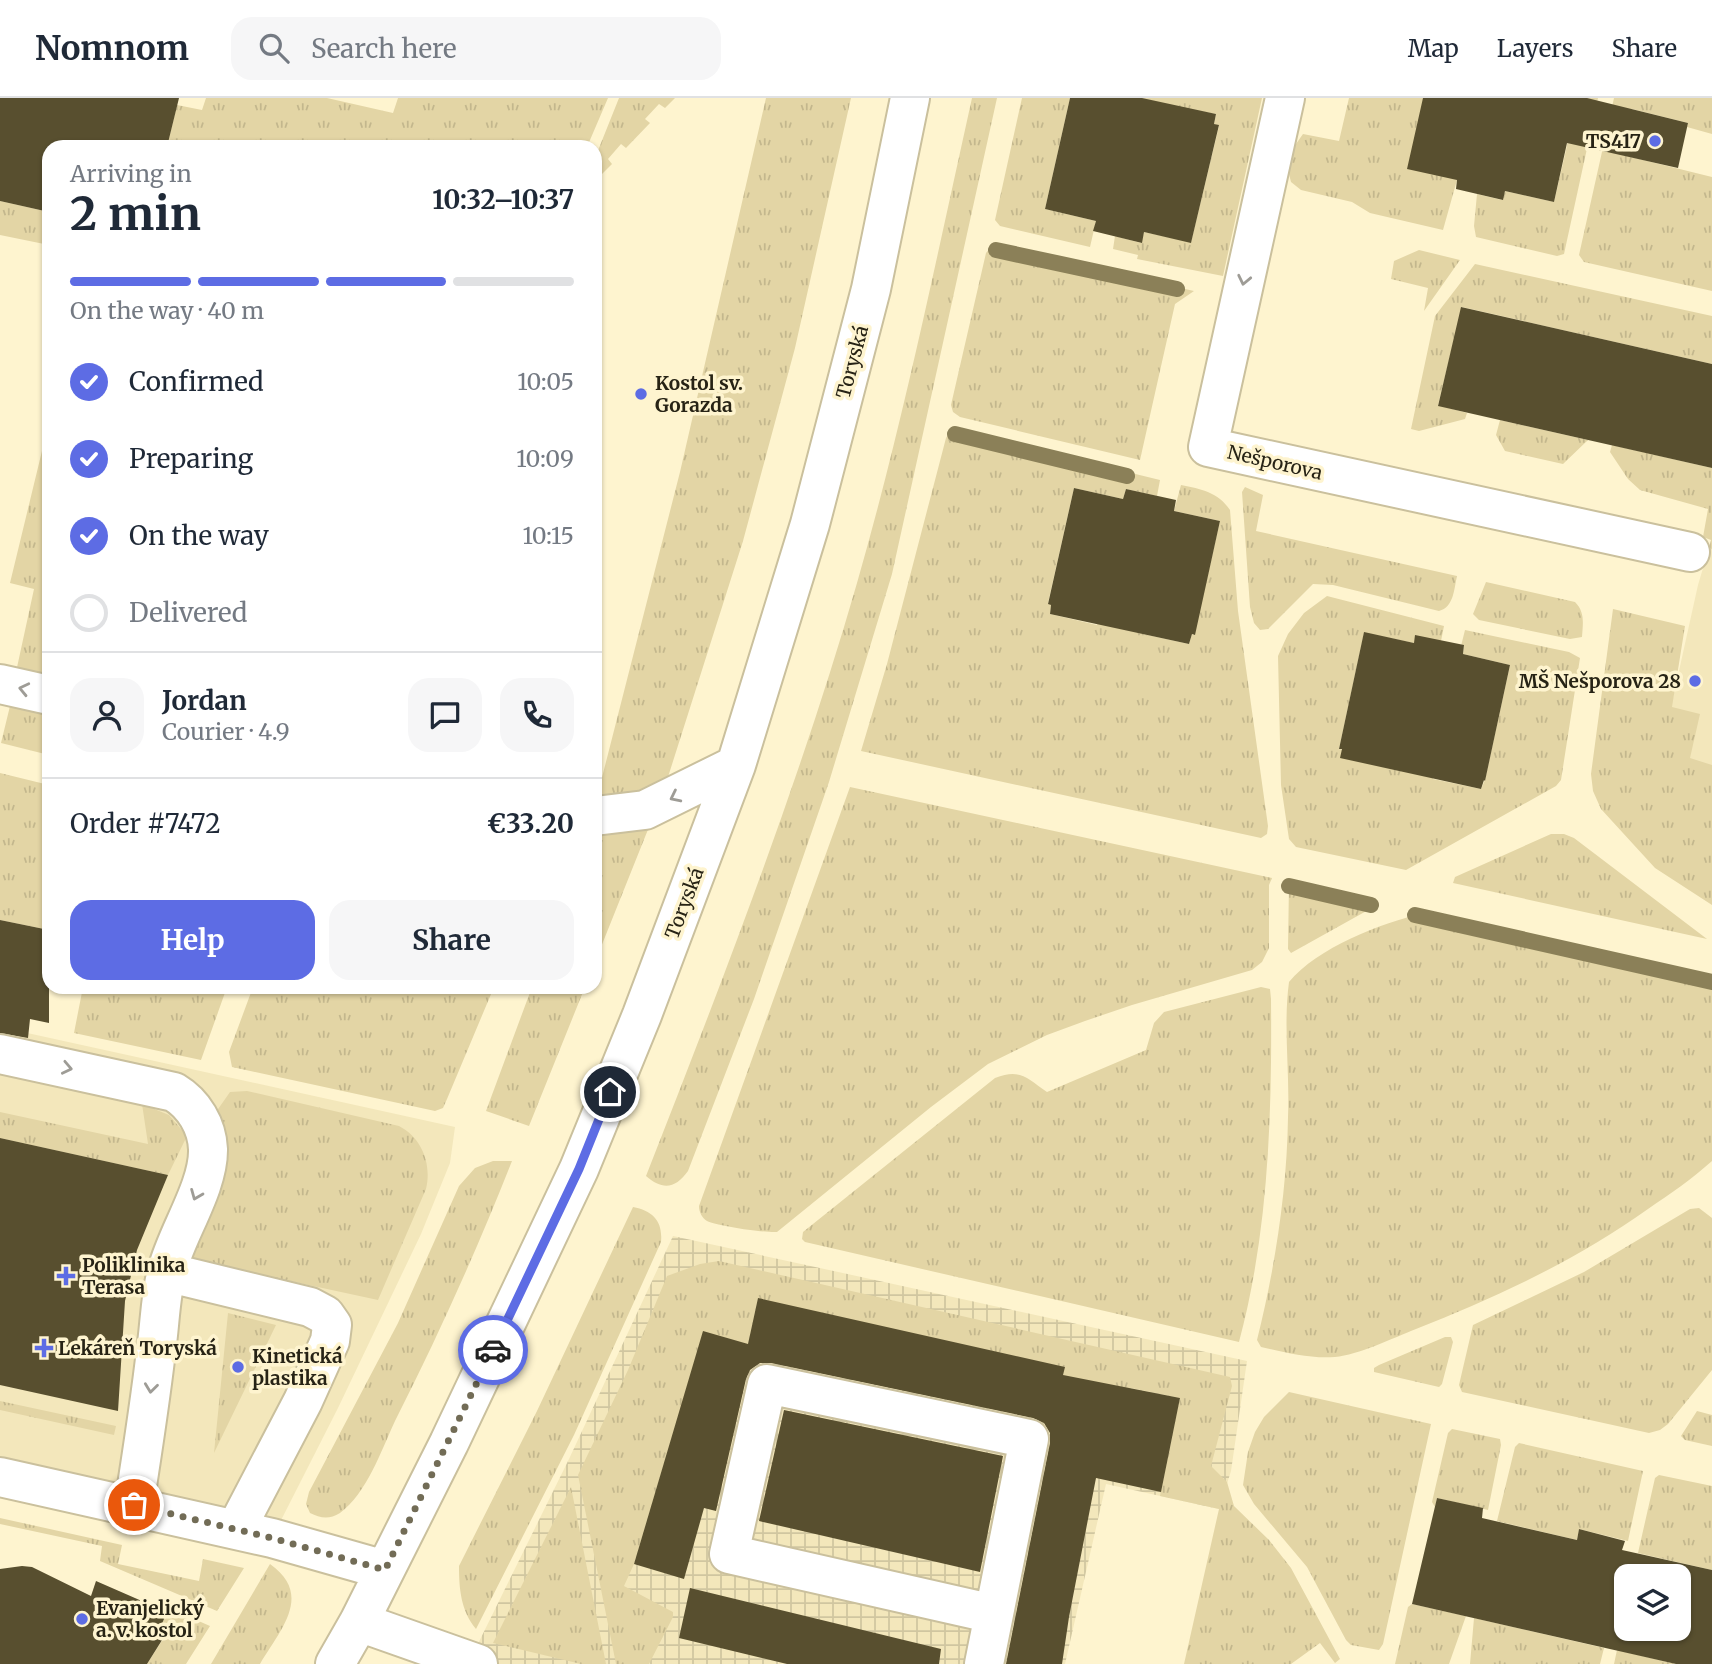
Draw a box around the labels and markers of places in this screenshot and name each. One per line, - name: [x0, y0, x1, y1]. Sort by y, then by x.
- place label: TS417: [1586, 129, 1641, 153]
- marker: TS417: [1647, 133, 1663, 149]
- place label: Kostol sv. Gorazda: [655, 371, 743, 417]
- marker: Kostol sv. Gorazda: [633, 386, 649, 402]
- place label: MŠ Nešporova 28: [1519, 669, 1681, 693]
- marker: MŠ Nešporova 28: [1687, 673, 1703, 689]
- pin: [580, 1062, 640, 1122]
- place label: Poliklinika Terasa: [82, 1253, 186, 1299]
- marker: Poliklinika Terasa: [56, 1266, 76, 1286]
- place label: Lekáreň Toryská: [58, 1336, 217, 1360]
- marker: Lekáreň Toryská: [36, 1340, 52, 1356]
- place label: Kinetická plastika: [252, 1344, 343, 1390]
- marker: Kinetická plastika: [230, 1359, 246, 1375]
- pin: [104, 1475, 164, 1535]
- place label: Evanjelický a. v. kostol: [96, 1596, 205, 1642]
- marker: Evanjelický a. v. kostol: [74, 1611, 90, 1627]

